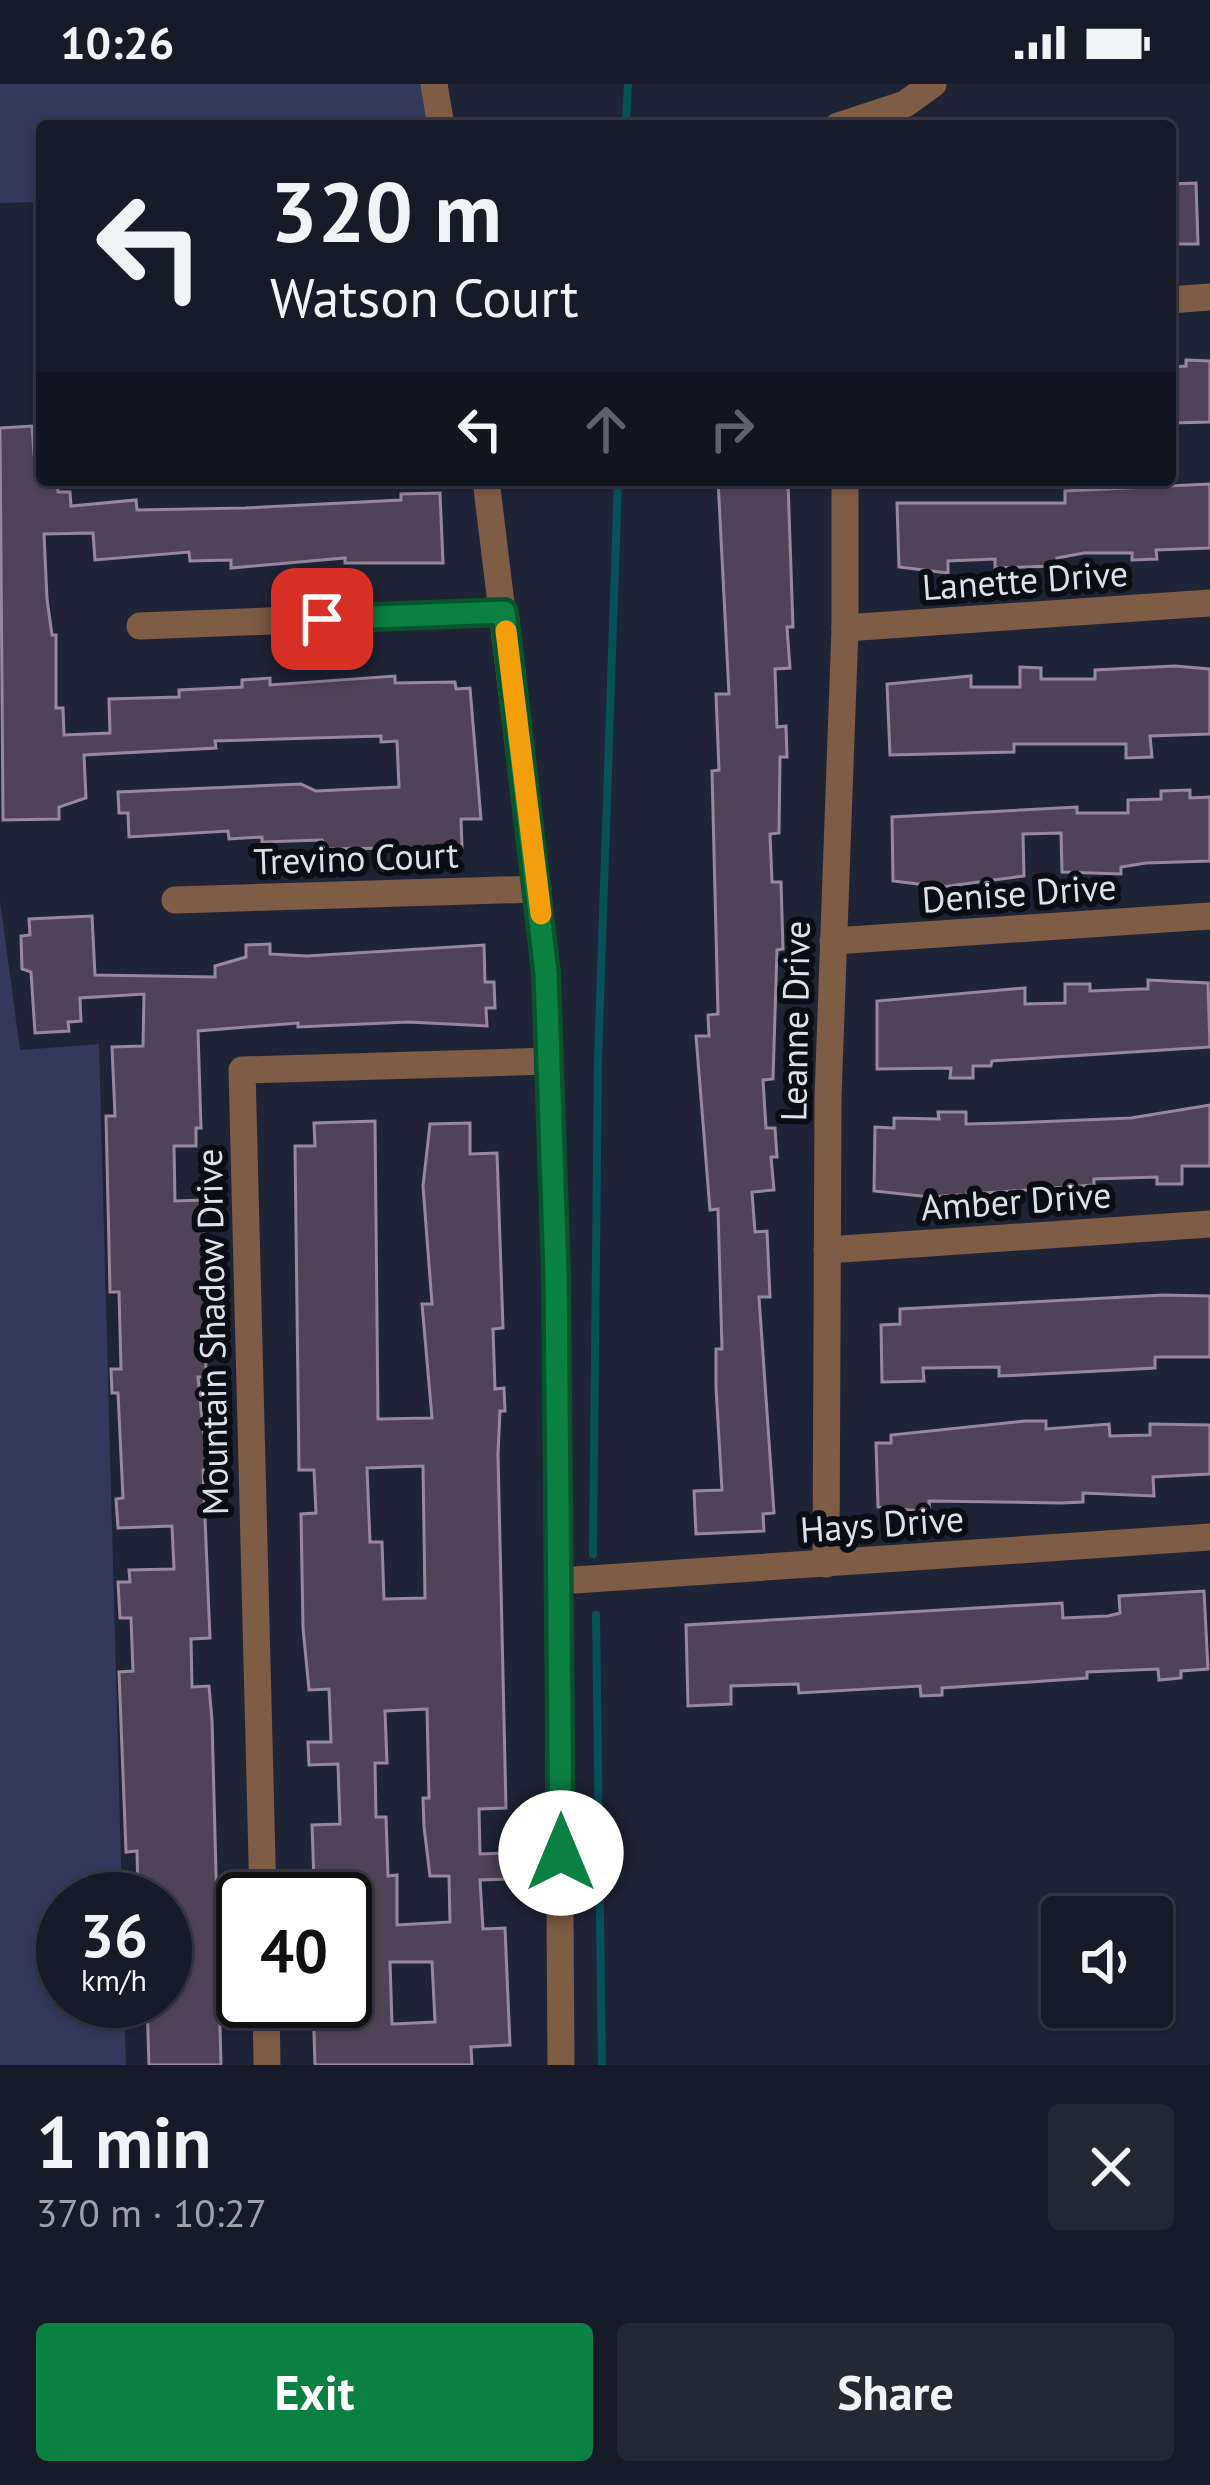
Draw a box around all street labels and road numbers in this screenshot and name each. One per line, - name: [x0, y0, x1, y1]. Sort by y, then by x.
- street label: Lanette Drive: [920, 549, 1130, 610]
- street label: Trevino Court: [253, 830, 459, 885]
- street label: Denise Drive: [920, 862, 1118, 923]
- street label: Leanne Drive: [769, 920, 820, 1122]
- street label: Mountain Shadow Drive: [185, 1148, 238, 1516]
- street label: Amber Drive: [919, 1170, 1113, 1231]
- street label: Hays Drive: [798, 1494, 966, 1553]

